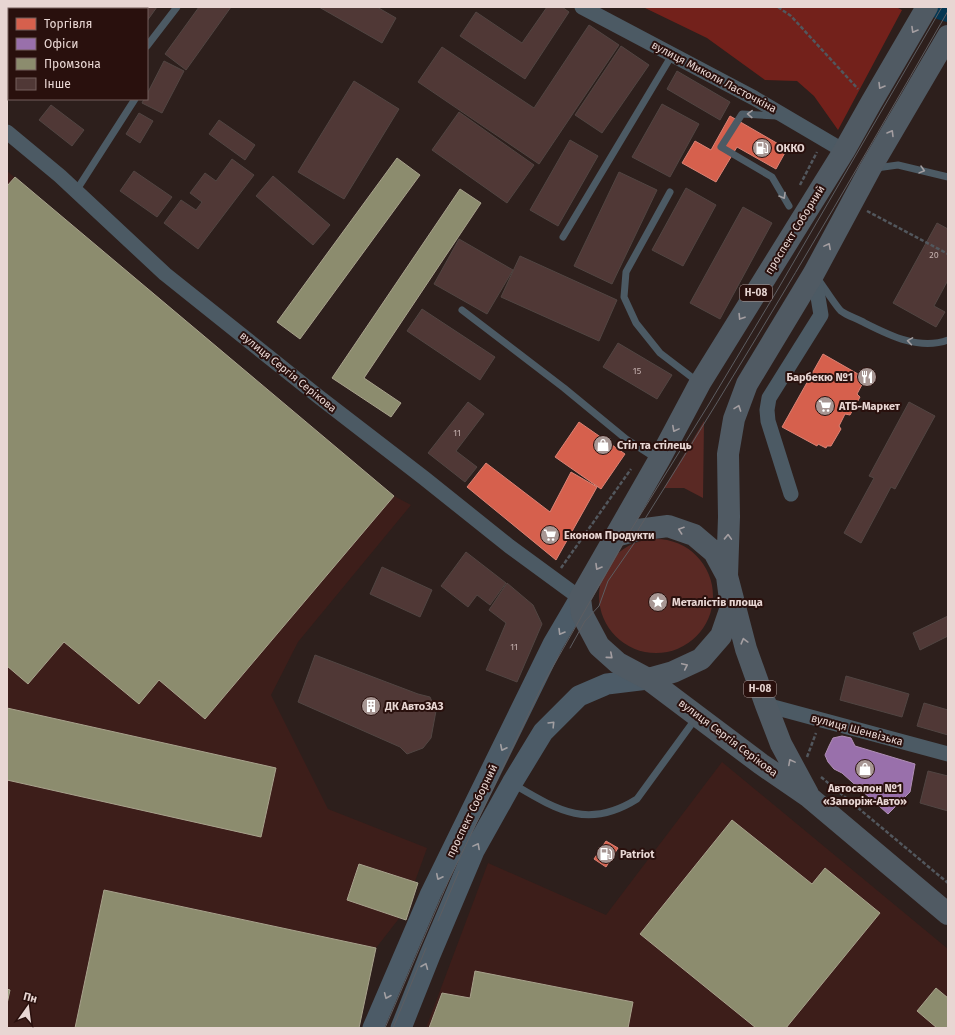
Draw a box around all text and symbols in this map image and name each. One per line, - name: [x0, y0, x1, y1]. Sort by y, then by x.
- legend: [8, 8, 148, 100]
- text: Торгівля: [44, 17, 92, 31]
- one-way arrow: [912, 26, 919, 33]
- text: Офіси: [44, 37, 78, 51]
- street label: вулиця Миколи Ласточкіна: [649, 38, 779, 116]
- text: Промзона: [44, 57, 101, 71]
- text: Інше: [44, 77, 71, 91]
- one-way arrow: [878, 82, 885, 89]
- one-way arrow: [747, 110, 753, 118]
- one-way arrow: [887, 130, 894, 137]
- fuel station icon: ОККО: [751, 137, 773, 159]
- place label: ОККО: [776, 142, 805, 155]
- one-way arrow: [918, 165, 925, 174]
- street label: проспект Соборний: [762, 183, 828, 277]
- one-way arrow: [779, 192, 786, 200]
- one-way arrow: [824, 243, 831, 250]
- house number: 20: [929, 250, 939, 260]
- road number: Н-08: [740, 285, 772, 301]
- one-way arrow: [738, 313, 746, 320]
- street label: вулиця Сергія Серікова: [237, 329, 339, 415]
- one-way arrow: [906, 337, 913, 346]
- house number: 15: [633, 366, 642, 376]
- restaurant icon: Барбекю №1: [856, 366, 878, 388]
- place label: Барбекю №1: [786, 371, 853, 384]
- supermarket icon: АТБ-Маркет: [814, 395, 836, 417]
- place label: АТБ-Маркет: [838, 400, 901, 413]
- one-way arrow: [733, 405, 742, 412]
- one-way arrow: [673, 425, 680, 432]
- house number: 11: [453, 428, 461, 438]
- shop icon: Стіл та стілець: [592, 434, 614, 456]
- place label: Стіл та стілець: [617, 439, 692, 452]
- supermarket icon: Економ Продукти: [539, 524, 561, 546]
- one-way arrow: [678, 527, 685, 535]
- place label: Економ Продукти: [564, 529, 655, 542]
- one-way arrow: [724, 534, 732, 540]
- one-way arrow: [596, 563, 603, 570]
- place icon: Металістів площа: [647, 591, 669, 613]
- place label: Металістів площа: [672, 596, 763, 609]
- one-way arrow: [558, 628, 565, 635]
- one-way arrow: [741, 638, 749, 644]
- house number: 11: [510, 642, 518, 652]
- one-way arrow: [605, 651, 613, 658]
- one-way arrow: [680, 663, 688, 671]
- road number: Н-08: [744, 681, 776, 697]
- building icon: ДК АвтоЗАЗ: [360, 695, 382, 717]
- street label: вулиця Сергія Серікова: [676, 697, 780, 779]
- place label: ДК АвтоЗАЗ: [384, 700, 444, 713]
- street label: вулиця Шенвізька: [810, 712, 904, 748]
- one-way arrow: [547, 721, 554, 729]
- one-way arrow: [500, 744, 508, 751]
- shop icon: Автосалон №1 «Запоріж-Авто»: [854, 758, 876, 780]
- one-way arrow: [788, 759, 795, 766]
- street label: проспект Соборний: [444, 762, 500, 860]
- place label: Автосалон №1 «Запоріж-Авто»: [823, 782, 907, 808]
- one-way arrow: [472, 843, 480, 851]
- fuel station icon: Patriot: [595, 843, 617, 865]
- place label: Patriot: [620, 848, 655, 861]
- one-way arrow: [436, 873, 444, 880]
- one-way arrow: [421, 962, 429, 969]
- north arrow: [8, 987, 48, 1027]
- text: Пн: [22, 990, 39, 1006]
- one-way arrow: [383, 992, 391, 999]

